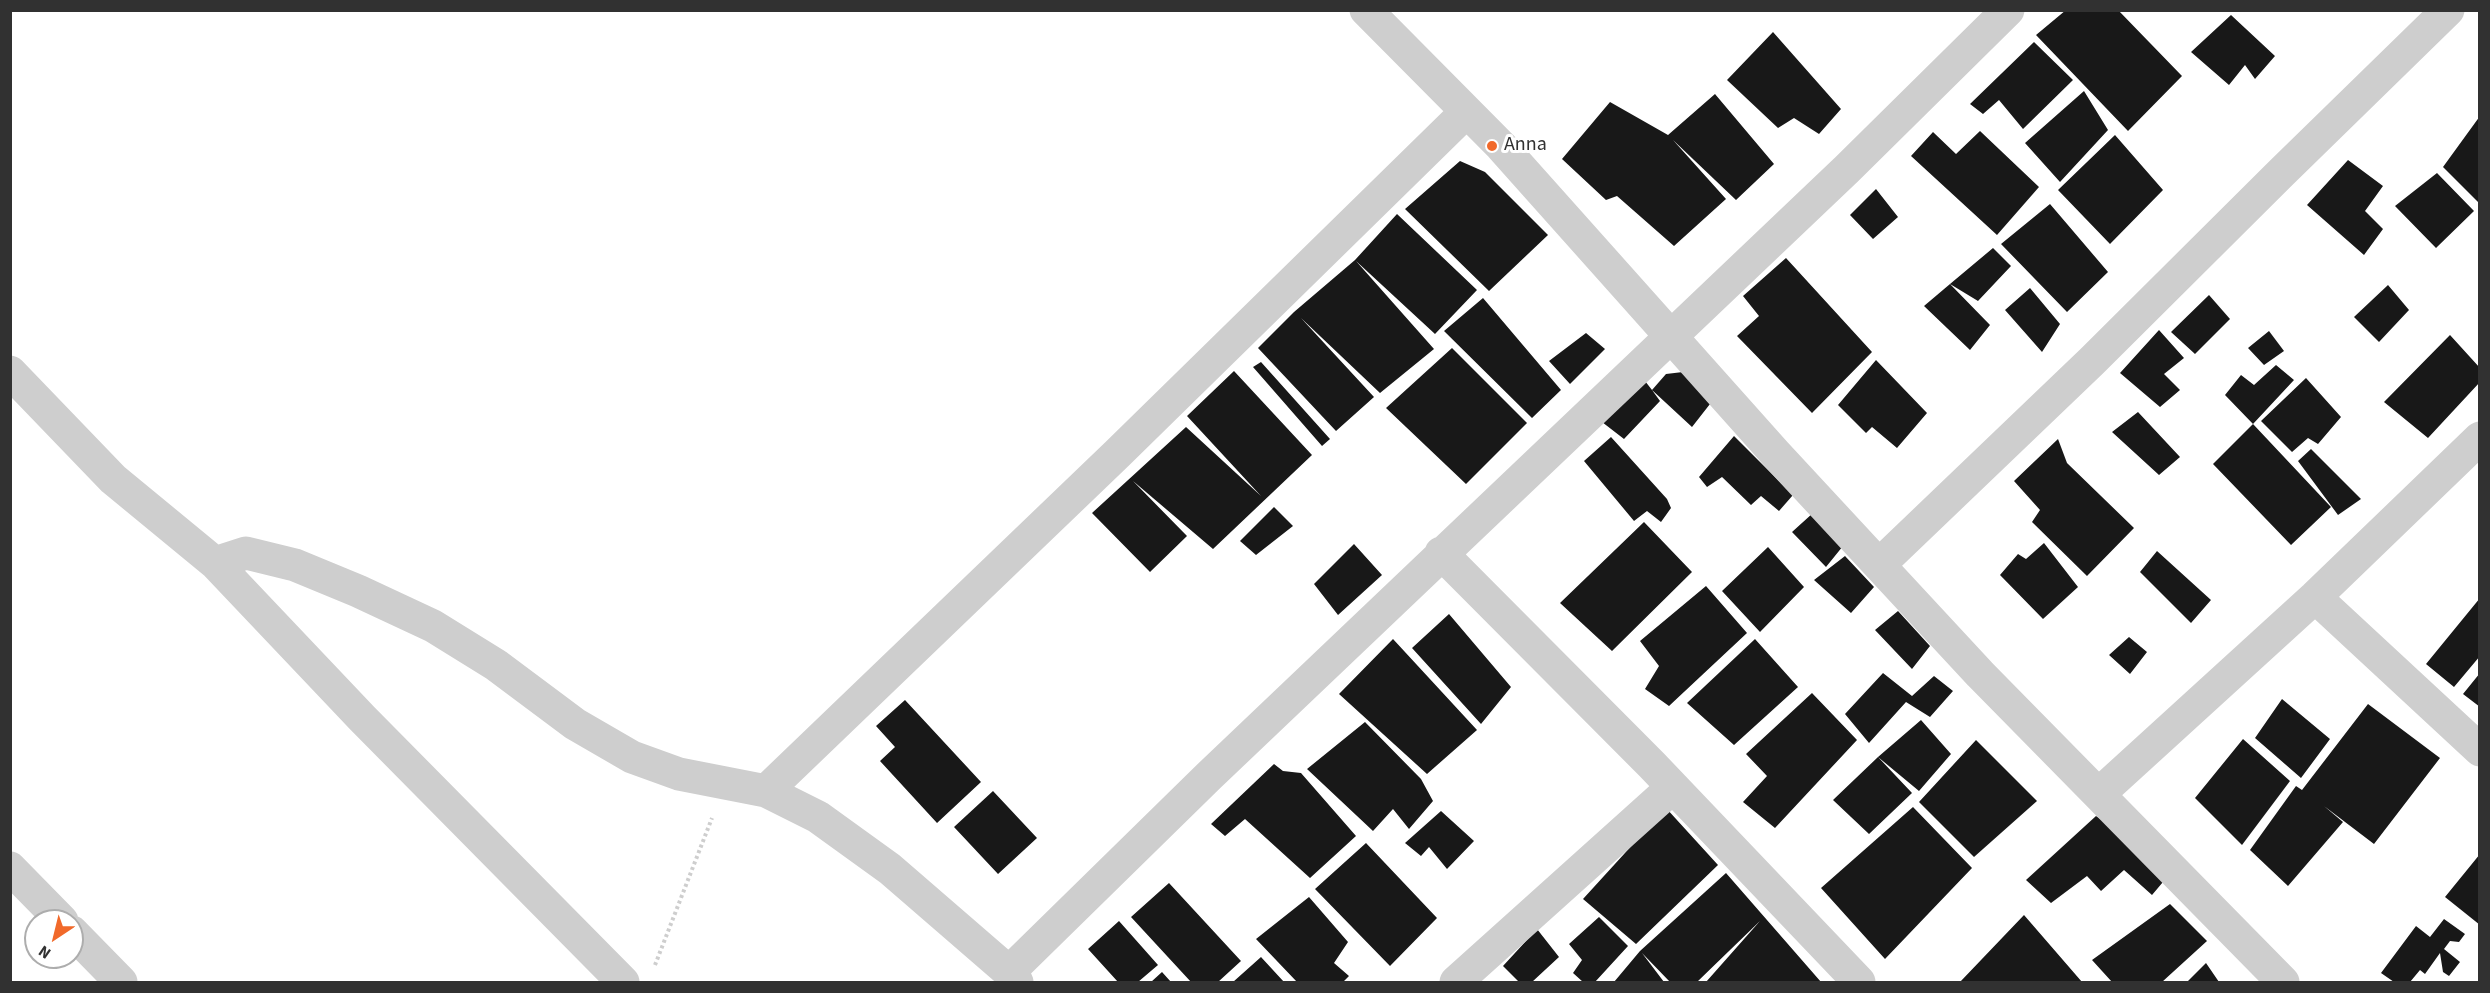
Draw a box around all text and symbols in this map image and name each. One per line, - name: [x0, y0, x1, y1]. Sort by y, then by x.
- place label: Anna: [1504, 134, 1547, 158]
- marker: Anna: [1485, 139, 1499, 153]
- north arrow: [24, 909, 84, 969]
- text: N: [34, 940, 55, 964]

